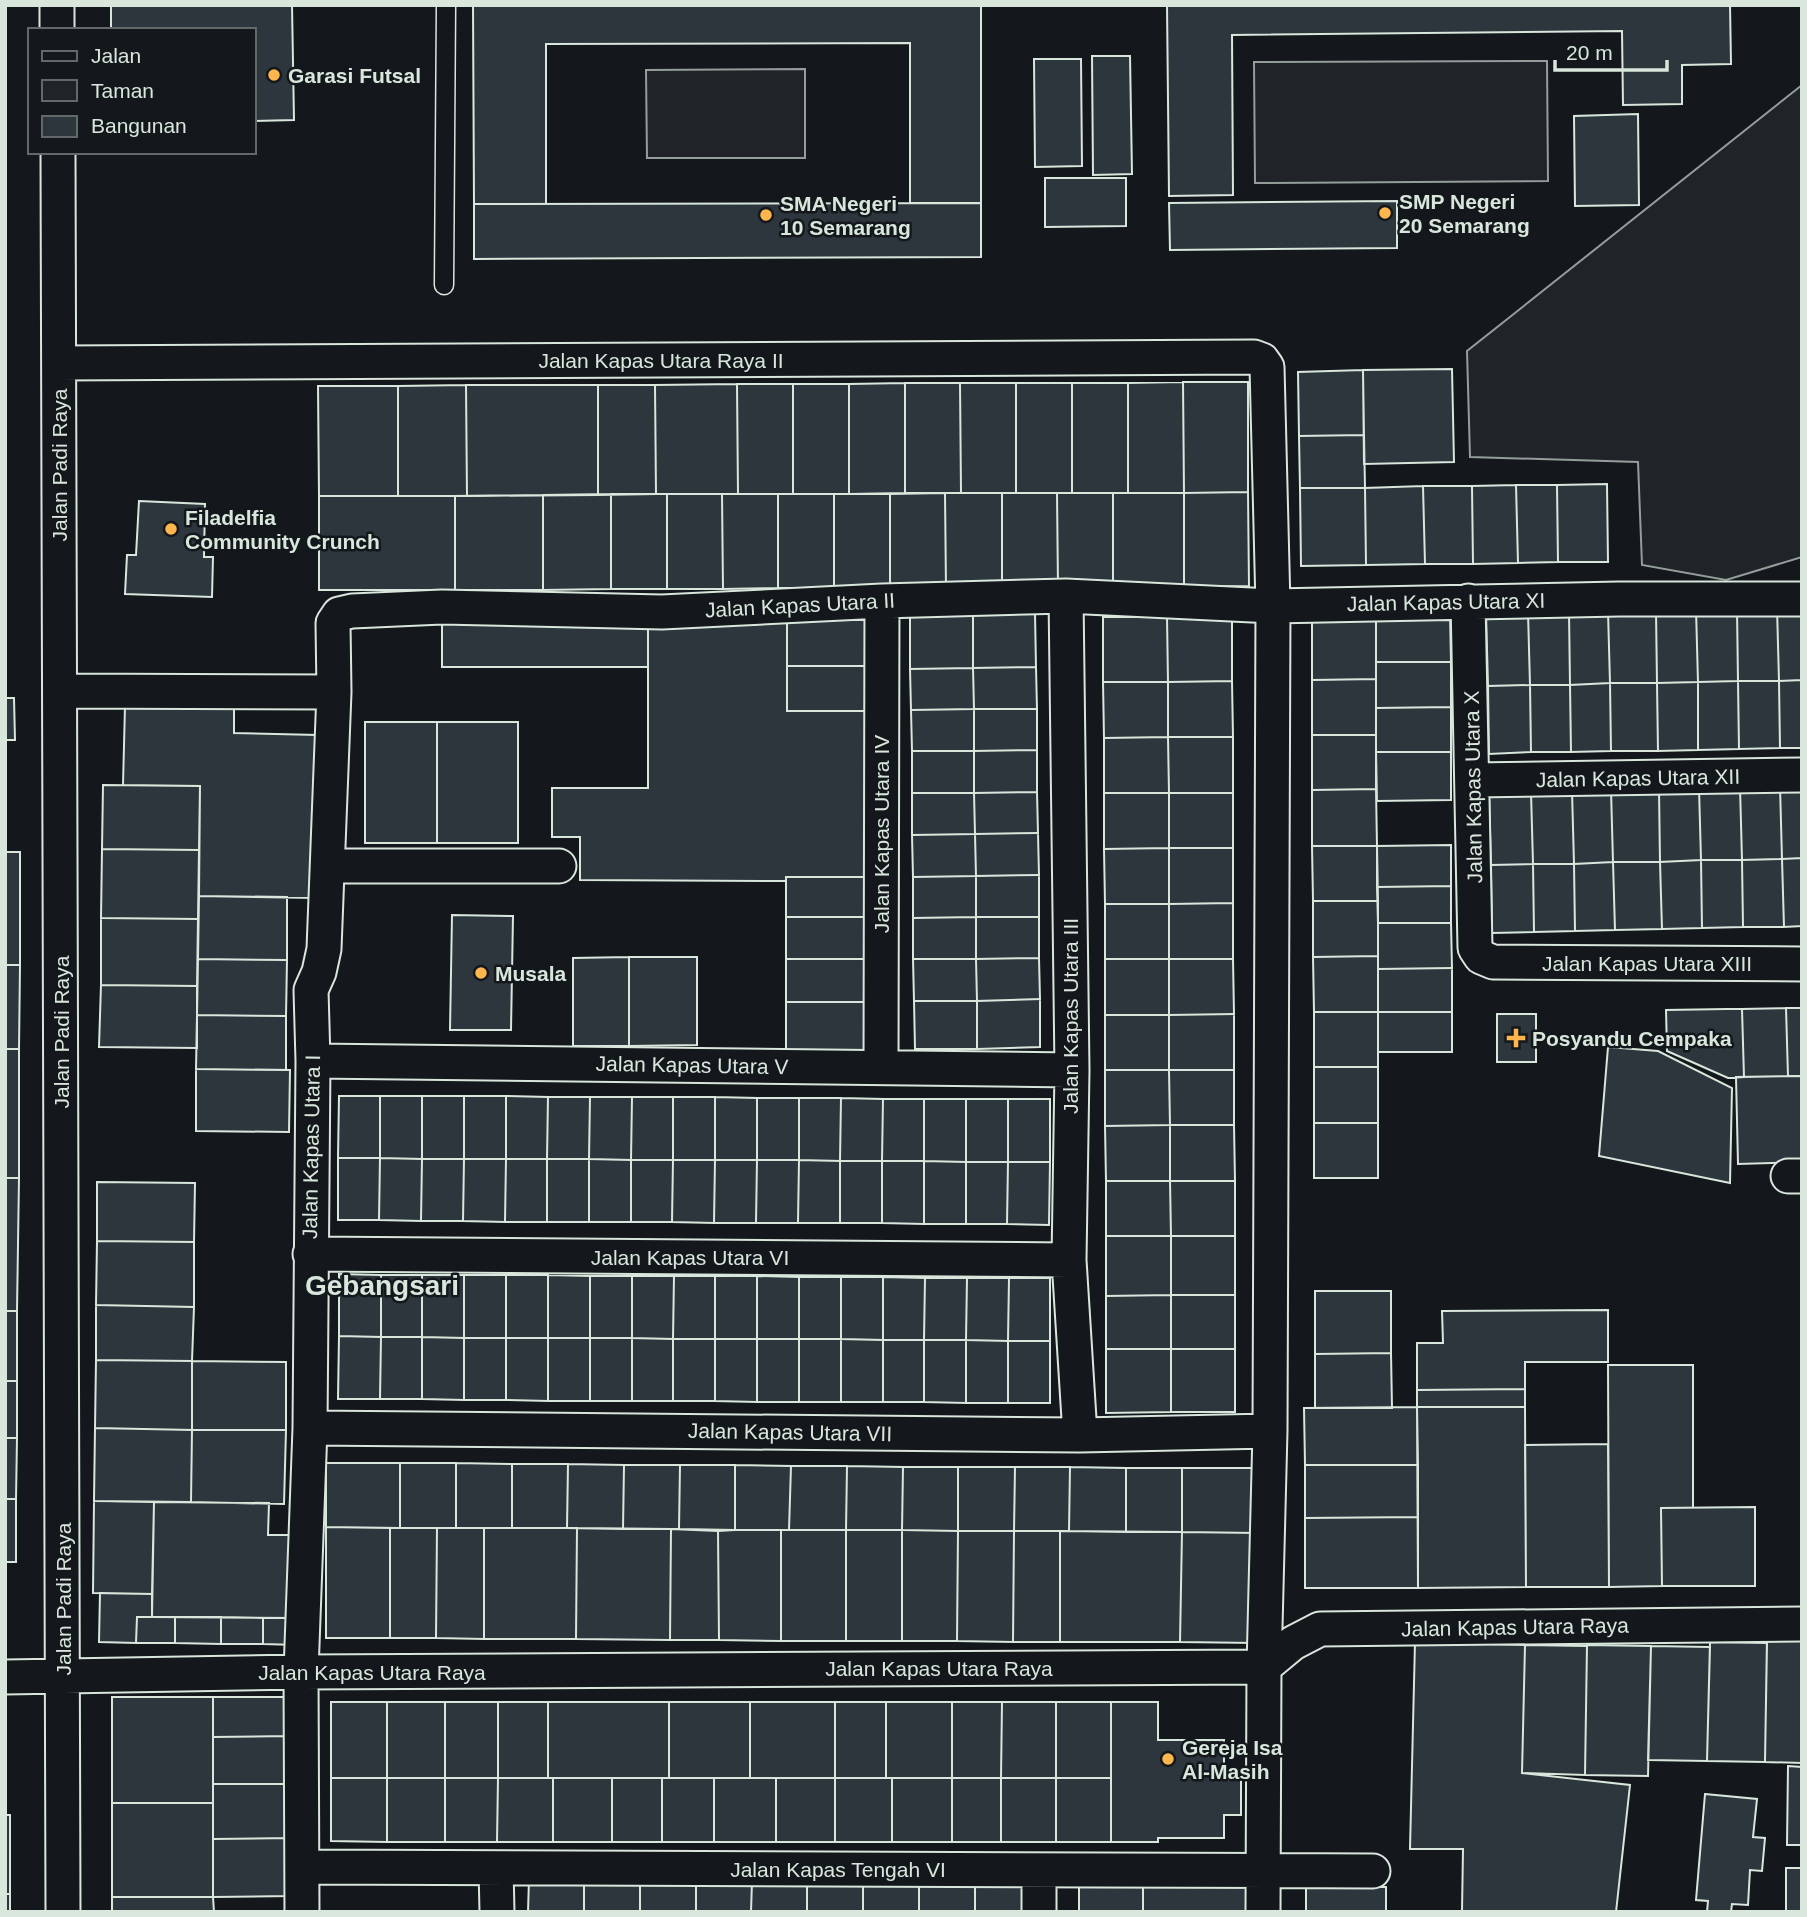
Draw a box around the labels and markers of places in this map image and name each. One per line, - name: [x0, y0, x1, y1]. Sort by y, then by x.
- place label: Garasi Futsal: [288, 64, 421, 87]
- marker: Garasi Futsal: [266, 67, 282, 83]
- place label: SMP Negeri 20 Semarang: [1399, 190, 1530, 237]
- place label: SMA Negeri 10 Semarang: [780, 192, 911, 239]
- marker: SMP Negeri 20 Semarang: [1377, 205, 1393, 221]
- marker: SMA Negeri 10 Semarang: [758, 207, 774, 223]
- place label: Filadelfia Community Crunch: [185, 506, 380, 553]
- marker: Filadelfia Community Crunch: [163, 521, 179, 537]
- place label: Musala: [495, 962, 567, 985]
- marker: Musala: [473, 965, 489, 981]
- place label: Posyandu Cempaka: [1532, 1027, 1732, 1050]
- marker: Posyandu Cempaka: [1506, 1028, 1526, 1048]
- place label: Gereja Isa Al-Masih: [1182, 1736, 1283, 1783]
- marker: Gereja Isa Al-Masih: [1160, 1751, 1176, 1767]

